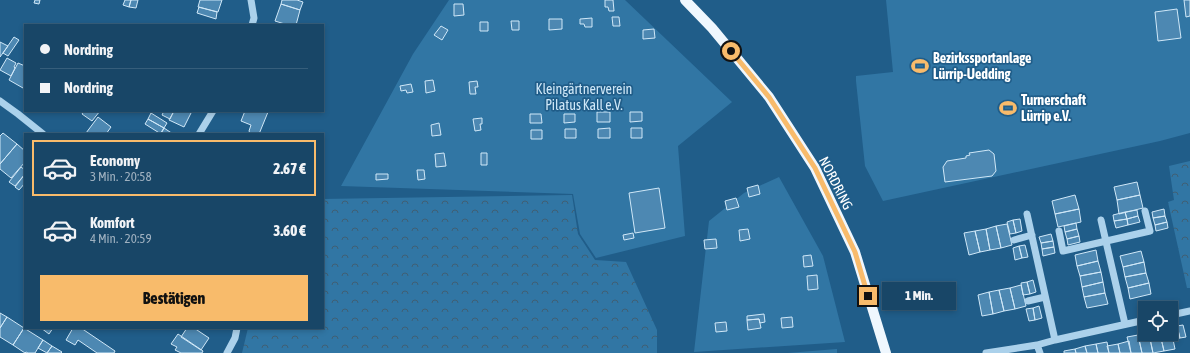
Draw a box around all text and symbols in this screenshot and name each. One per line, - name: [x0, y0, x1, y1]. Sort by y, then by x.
- text: Nordring: [64, 41, 113, 58]
- route start: [722, 42, 740, 60]
- place label: Bezirkssportanlage Lürrip-Uedding: [933, 50, 1031, 82]
- sports icon: Bezirkssportanlage Lürrip-Uedding: [910, 56, 930, 76]
- text: Nordring: [64, 79, 113, 96]
- park label: Kleingärtnerverein Pilatus Kall e.V.: [536, 81, 632, 113]
- place label: Turnerschaft Lürrip e.V.: [1021, 92, 1086, 124]
- sports icon: Turnerschaft Lürrip e.V.: [998, 98, 1018, 118]
- icon: car: [42, 150, 78, 186]
- text: Economy: [90, 152, 140, 169]
- street label: NORDRING: [816, 154, 856, 212]
- text: 2.67 €: [273, 160, 306, 177]
- text: 3 Min. · 20:58: [90, 169, 152, 184]
- icon: car: [42, 212, 78, 248]
- text: Komfort: [90, 214, 135, 231]
- text: 3.60 €: [273, 222, 306, 239]
- text: 4 Min. · 20:59: [90, 231, 152, 246]
- button: Bestätigen: [40, 275, 308, 321]
- callout: 1 Min.: [882, 282, 956, 310]
- route end: [859, 287, 877, 305]
- text: 1 Min.: [905, 288, 933, 303]
- map controls: [1138, 301, 1178, 341]
- button: locate: [1138, 301, 1178, 341]

